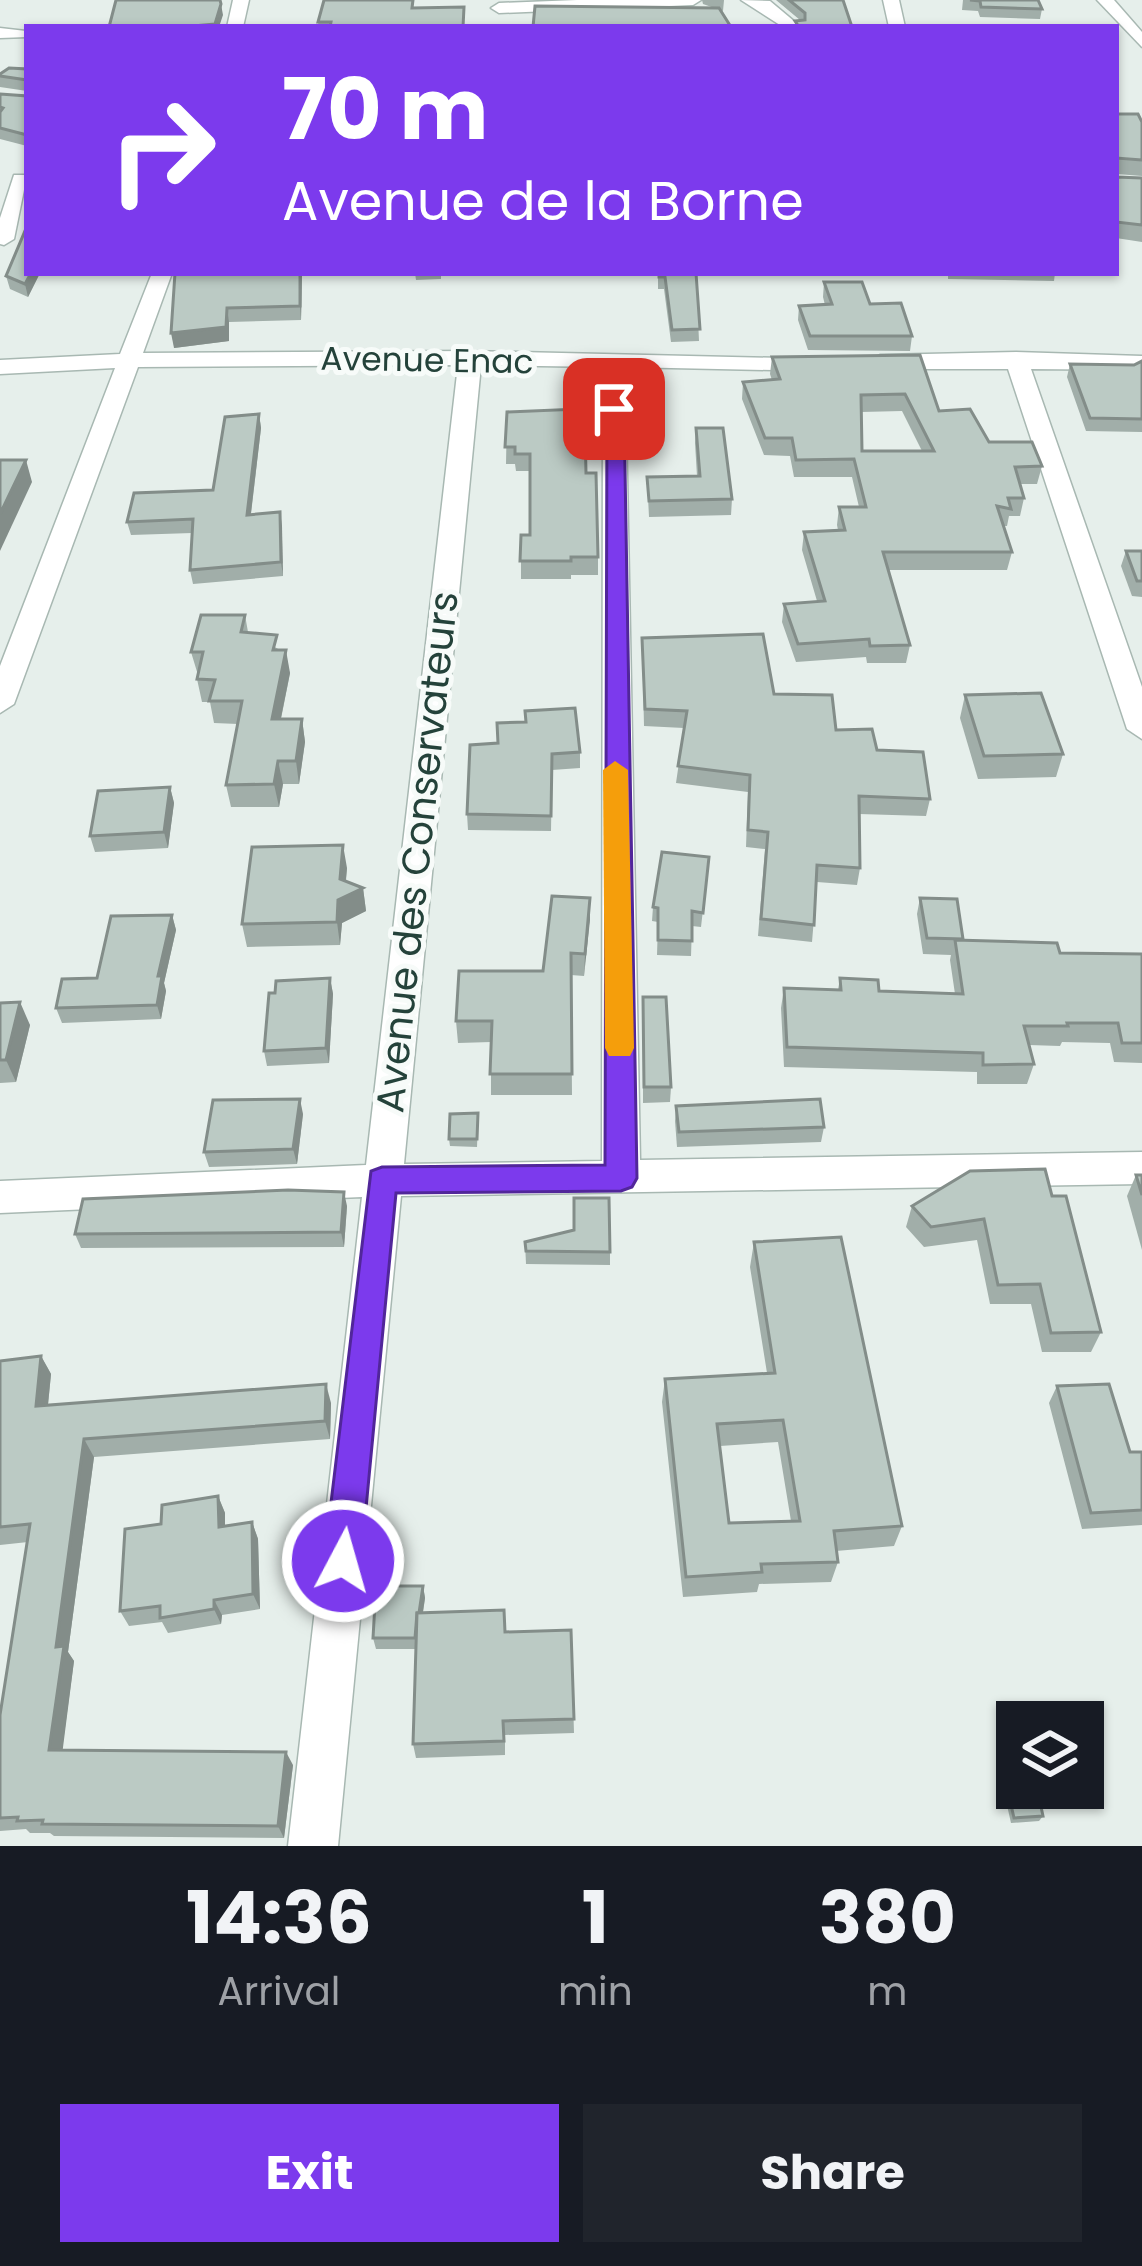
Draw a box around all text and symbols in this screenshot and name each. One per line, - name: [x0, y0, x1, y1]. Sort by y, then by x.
- text: 70 m: [282, 51, 488, 168]
- icon: right: [84, 72, 240, 228]
- text: Avenue de la Borne: [282, 163, 804, 239]
- street label: Avenue Enac: [320, 335, 534, 385]
- pin: [563, 358, 665, 460]
- icon: arrive: [581, 376, 647, 442]
- street label: Avenue des Conservateurs: [362, 589, 472, 1115]
- position arrow: [280, 1498, 406, 1624]
- map controls: [996, 1701, 1104, 1809]
- button: layers: [996, 1701, 1104, 1809]
- text: 14:36: [186, 1867, 372, 1968]
- text: 1: [582, 1867, 609, 1968]
- text: 380: [819, 1867, 956, 1968]
- text: Arrival: [218, 1964, 340, 2019]
- text: min: [558, 1964, 633, 2019]
- text: m: [867, 1964, 907, 2019]
- button: Exit: [60, 2104, 559, 2242]
- button: Share: [583, 2104, 1082, 2242]

